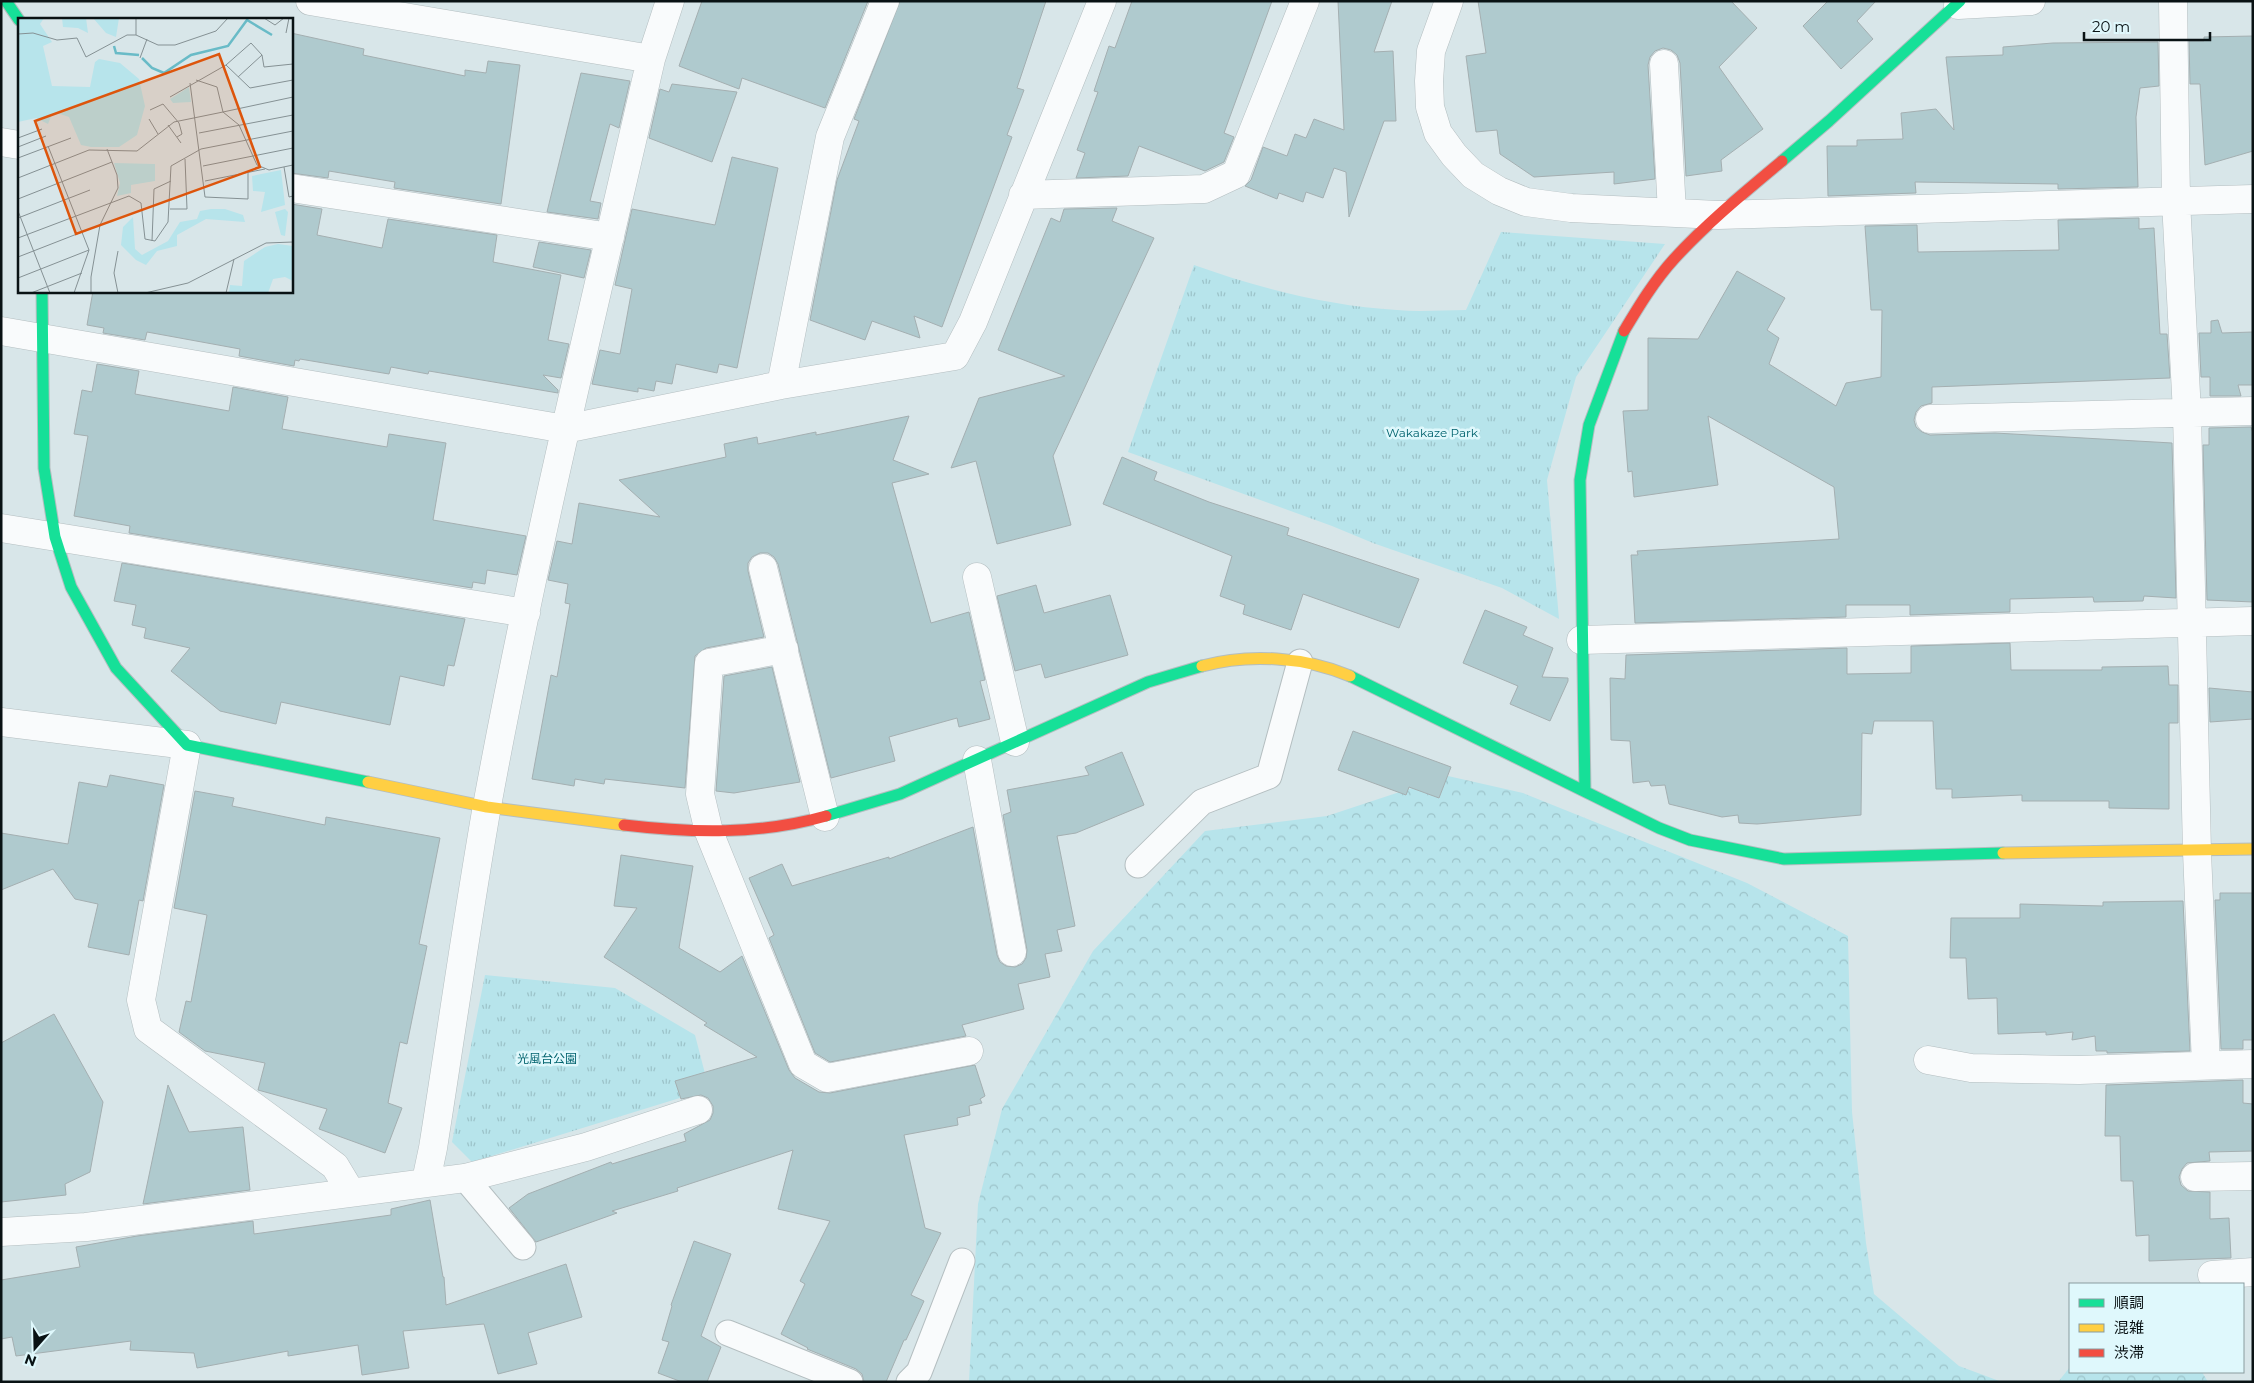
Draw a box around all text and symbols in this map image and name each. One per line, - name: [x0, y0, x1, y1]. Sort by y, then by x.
- scale bar: [2084, 10, 2210, 42]
- text: 20 m: [2092, 17, 2130, 36]
- inset map: [18, 18, 292, 292]
- park label: Wakakaze Park: [1386, 425, 1479, 440]
- park label: 光風台公園: [517, 1051, 577, 1066]
- legend: [2069, 1283, 2244, 1373]
- text: 順調: [2114, 1293, 2144, 1312]
- text: 混雑: [2114, 1318, 2144, 1337]
- north arrow: [10, 1323, 60, 1373]
- text: 渋滞: [2114, 1343, 2144, 1362]
- text: N: [22, 1350, 39, 1371]

